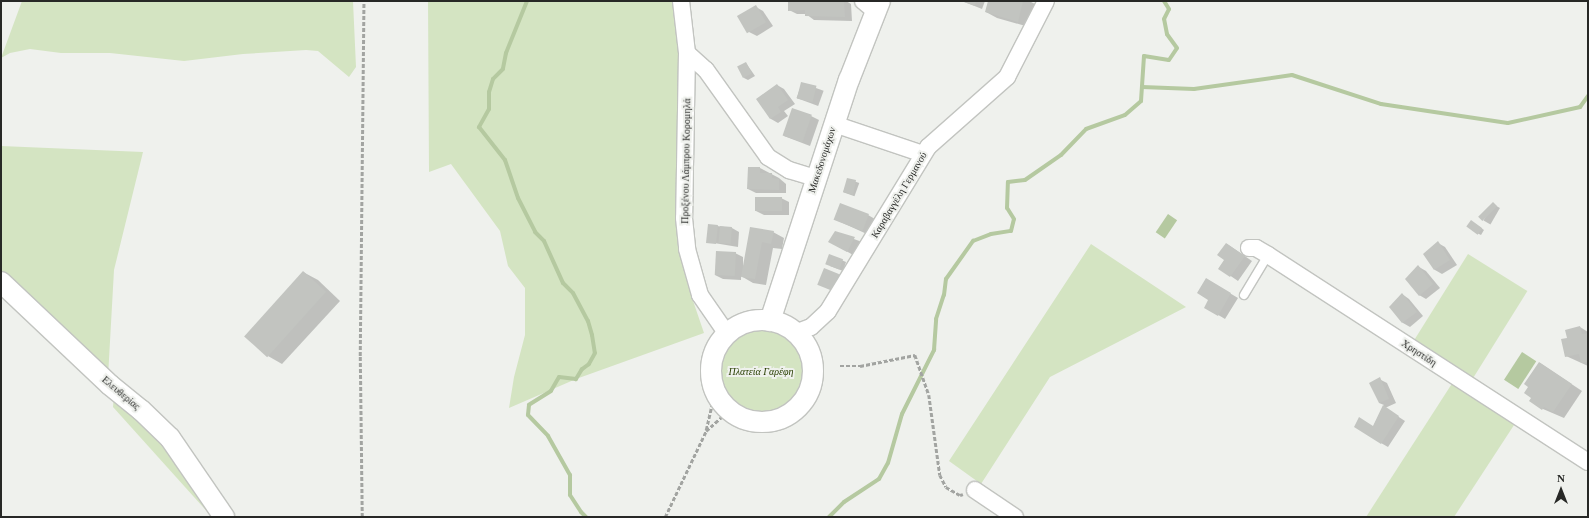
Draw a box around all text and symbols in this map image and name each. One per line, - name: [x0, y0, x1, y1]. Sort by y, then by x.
- street label: Προξένου Λάμπρου Κορομηλά: [679, 98, 693, 224]
- street label: Μακεδονομάχων: [806, 126, 838, 194]
- street label: Καραβαγγέλη Γερμανού: [869, 150, 929, 240]
- street label: Χρηστίδη: [1399, 337, 1439, 369]
- park label: Πλατεία Γαρέφη: [728, 366, 794, 378]
- street label: Ελευθερίας: [100, 374, 142, 412]
- north arrow: [1541, 470, 1581, 510]
- text: N: [1557, 472, 1565, 484]

